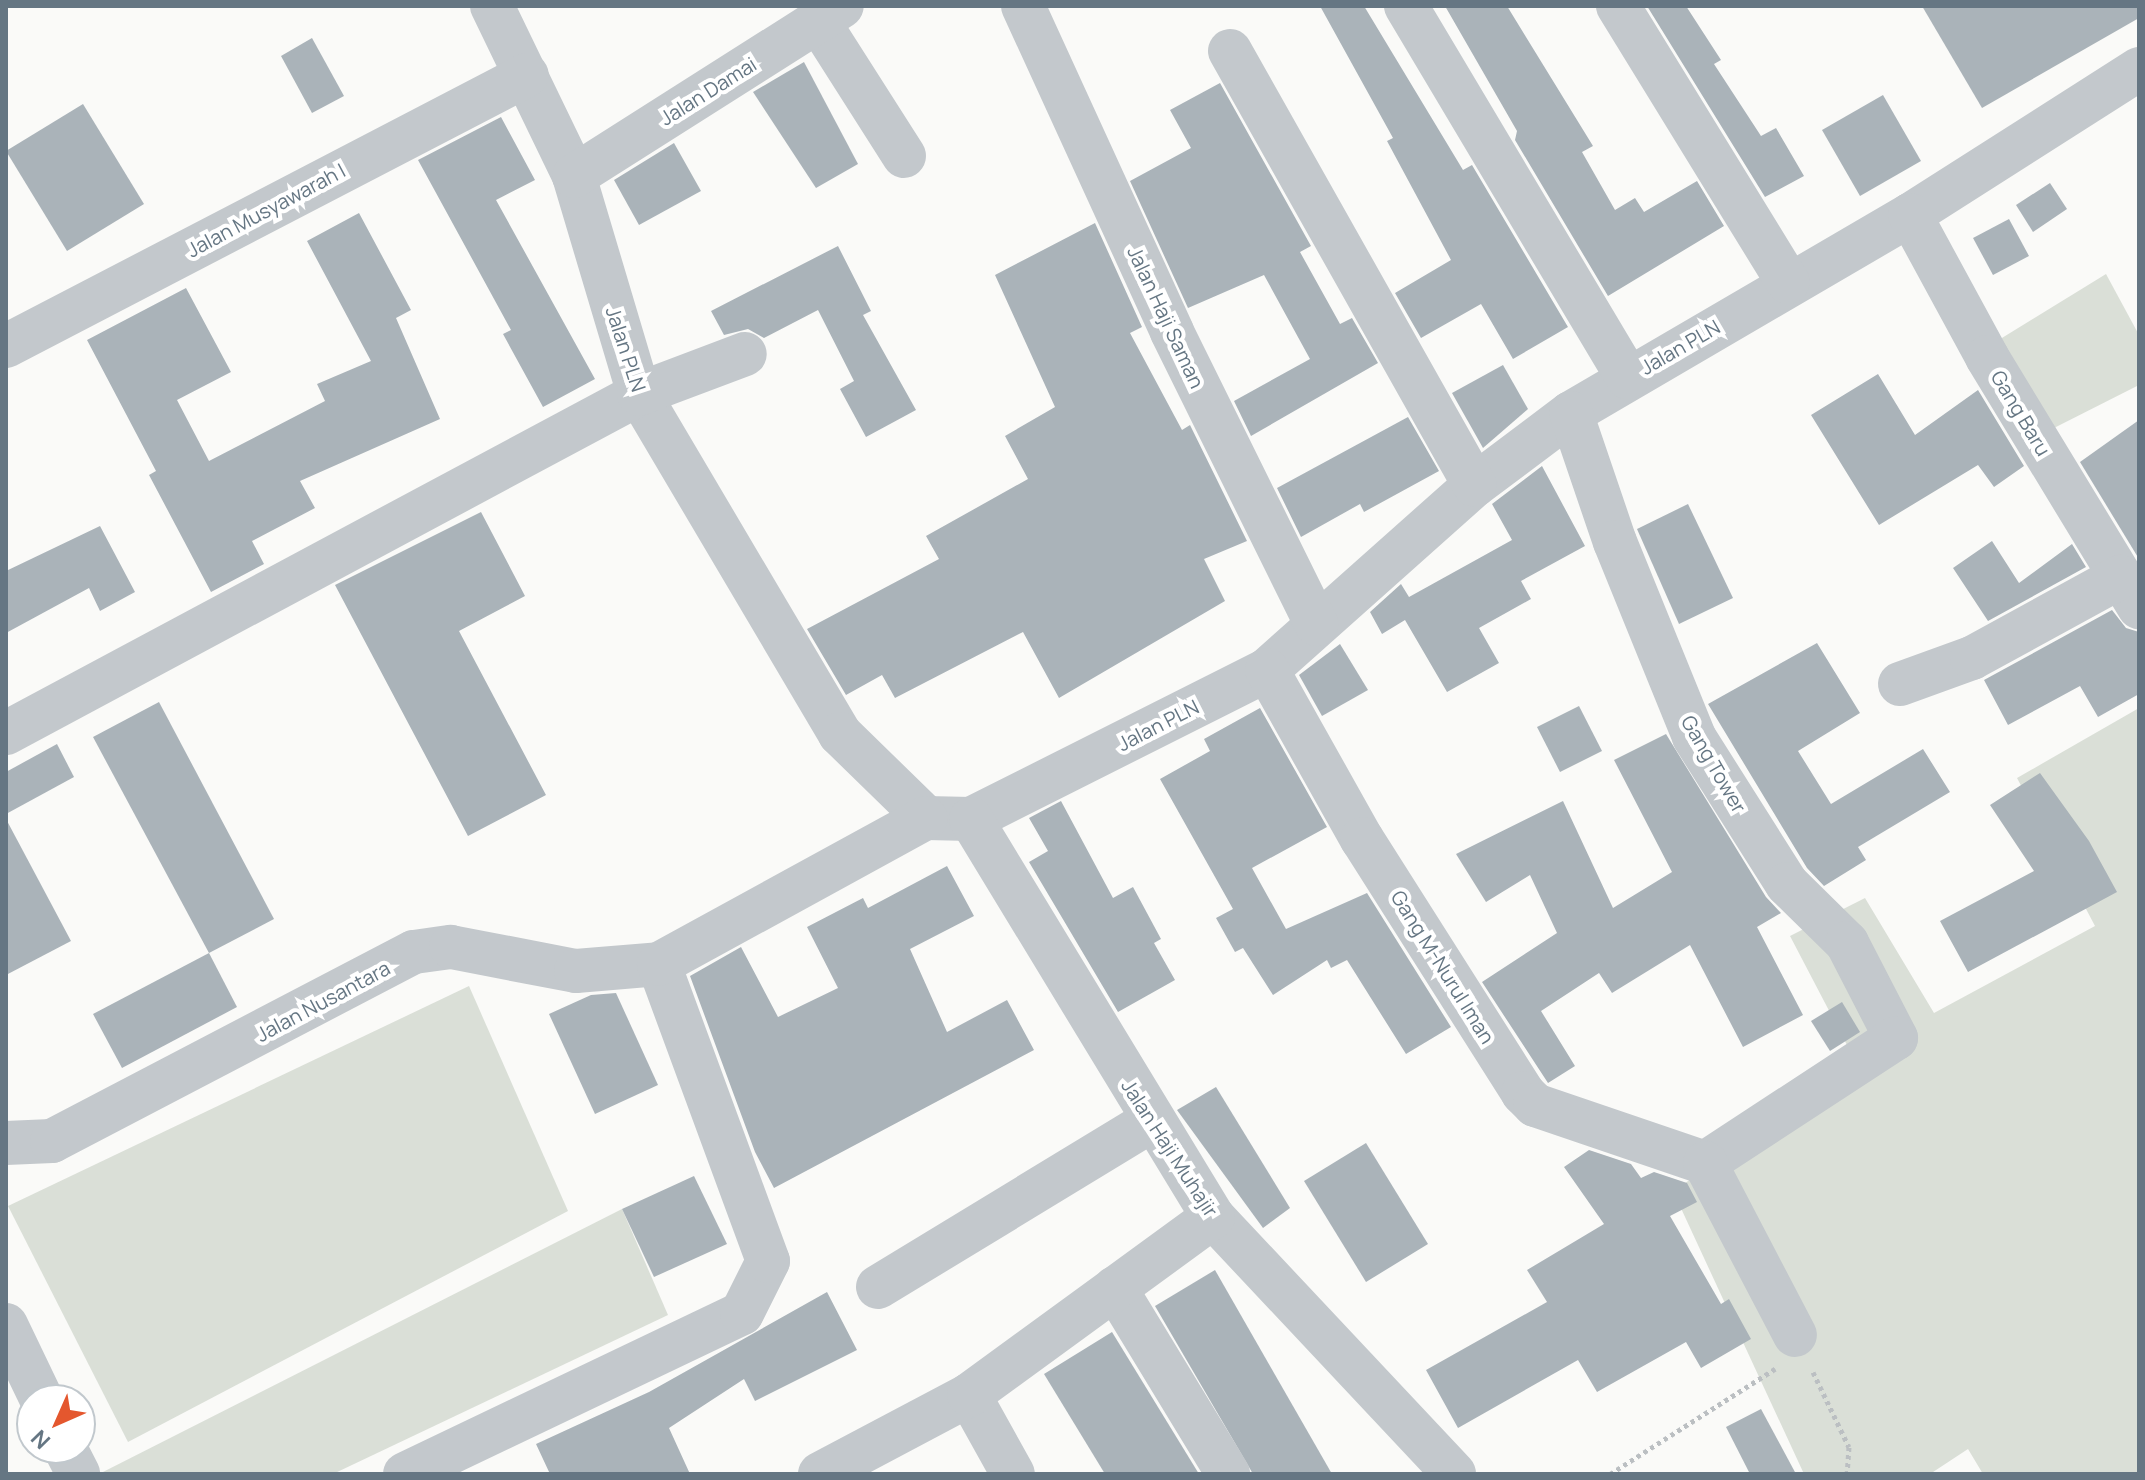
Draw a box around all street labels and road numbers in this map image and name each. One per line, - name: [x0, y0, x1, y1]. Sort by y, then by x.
- street label: Jalan Damai: [655, 52, 761, 130]
- street label: Jalan Musyawarah I: [183, 158, 349, 262]
- street label: Jalan Haji Saman: [1123, 242, 1209, 392]
- street label: Jalan PLN: [601, 303, 651, 395]
- street label: Jalan PLN: [1636, 315, 1724, 379]
- street label: Gang Baru: [1986, 366, 2056, 460]
- street label: Jalan PLN: [1113, 694, 1203, 756]
- street label: Gang Tower: [1676, 711, 1752, 817]
- street label: Gang M-Nurul Iman: [1386, 886, 1500, 1048]
- street label: Jalan Nusantara: [252, 956, 394, 1046]
- street label: Jalan Haji Muhajir: [1117, 1075, 1223, 1221]

